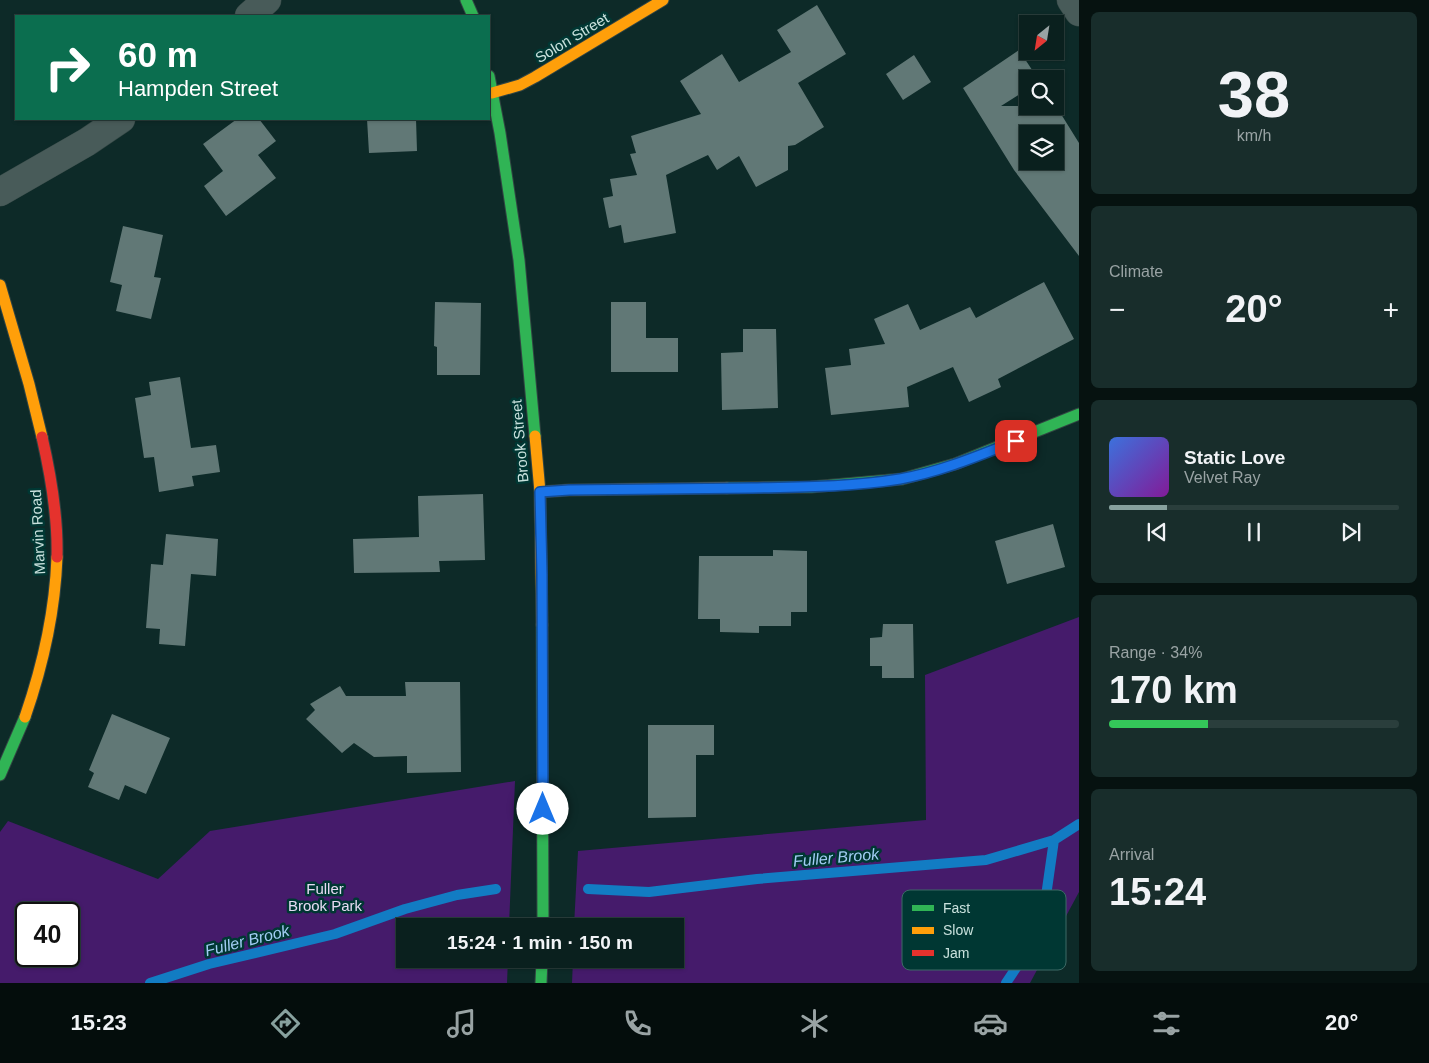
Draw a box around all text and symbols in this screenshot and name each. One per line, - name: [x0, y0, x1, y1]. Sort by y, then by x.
- street label: Solon Street: [532, 9, 612, 66]
- north arrow: [1019, 15, 1064, 60]
- map controls: [1019, 15, 1064, 170]
- icon: right: [35, 35, 100, 100]
- text: 60 m: [118, 35, 198, 74]
- text: 38: [1218, 58, 1290, 131]
- button: search: [1019, 70, 1064, 115]
- text: Hampden Street: [118, 76, 278, 101]
- button: layers: [1019, 125, 1064, 170]
- text: km/h: [1237, 127, 1271, 144]
- text: Climate: [1109, 263, 1163, 280]
- text: 20°: [1225, 288, 1283, 330]
- text: −: [1109, 294, 1125, 325]
- text: +: [1383, 294, 1399, 325]
- street label: Brook Street: [507, 398, 532, 483]
- pin: [995, 420, 1037, 462]
- icon: arrive: [1002, 427, 1030, 455]
- text: Static Love: [1184, 447, 1285, 468]
- text: Velvet Ray: [1184, 469, 1260, 486]
- street label: Marvin Road: [27, 489, 48, 575]
- icon: previous: [1143, 518, 1171, 546]
- icon: pause: [1240, 518, 1268, 546]
- icon: next: [1337, 518, 1365, 546]
- text: Range · 34%: [1109, 644, 1202, 661]
- text: 170 km: [1109, 669, 1238, 711]
- position arrow: [516, 782, 568, 834]
- water label: Fuller Brook: [792, 845, 881, 870]
- text: Arrival: [1109, 846, 1154, 863]
- text: 15:24: [1109, 871, 1206, 913]
- park label: Fuller Brook Park: [288, 880, 363, 914]
- legend: [902, 890, 1066, 970]
- text: Fast: [943, 900, 970, 916]
- speed limit sign: 40: [15, 902, 80, 967]
- water label: Fuller Brook: [203, 922, 292, 959]
- text: Slow: [943, 922, 974, 938]
- text: 15:24 · 1 min · 150 m: [447, 932, 633, 953]
- text: Jam: [943, 945, 969, 961]
- icon: directions: [268, 1006, 303, 1041]
- icon: music: [444, 1006, 479, 1041]
- icon: phone: [620, 1006, 655, 1041]
- icon: climate: [797, 1006, 832, 1041]
- icon: car: [973, 1006, 1008, 1041]
- icon: filters: [1149, 1006, 1184, 1041]
- text: 15:23: [71, 1010, 127, 1035]
- text: 20°: [1325, 1010, 1358, 1035]

